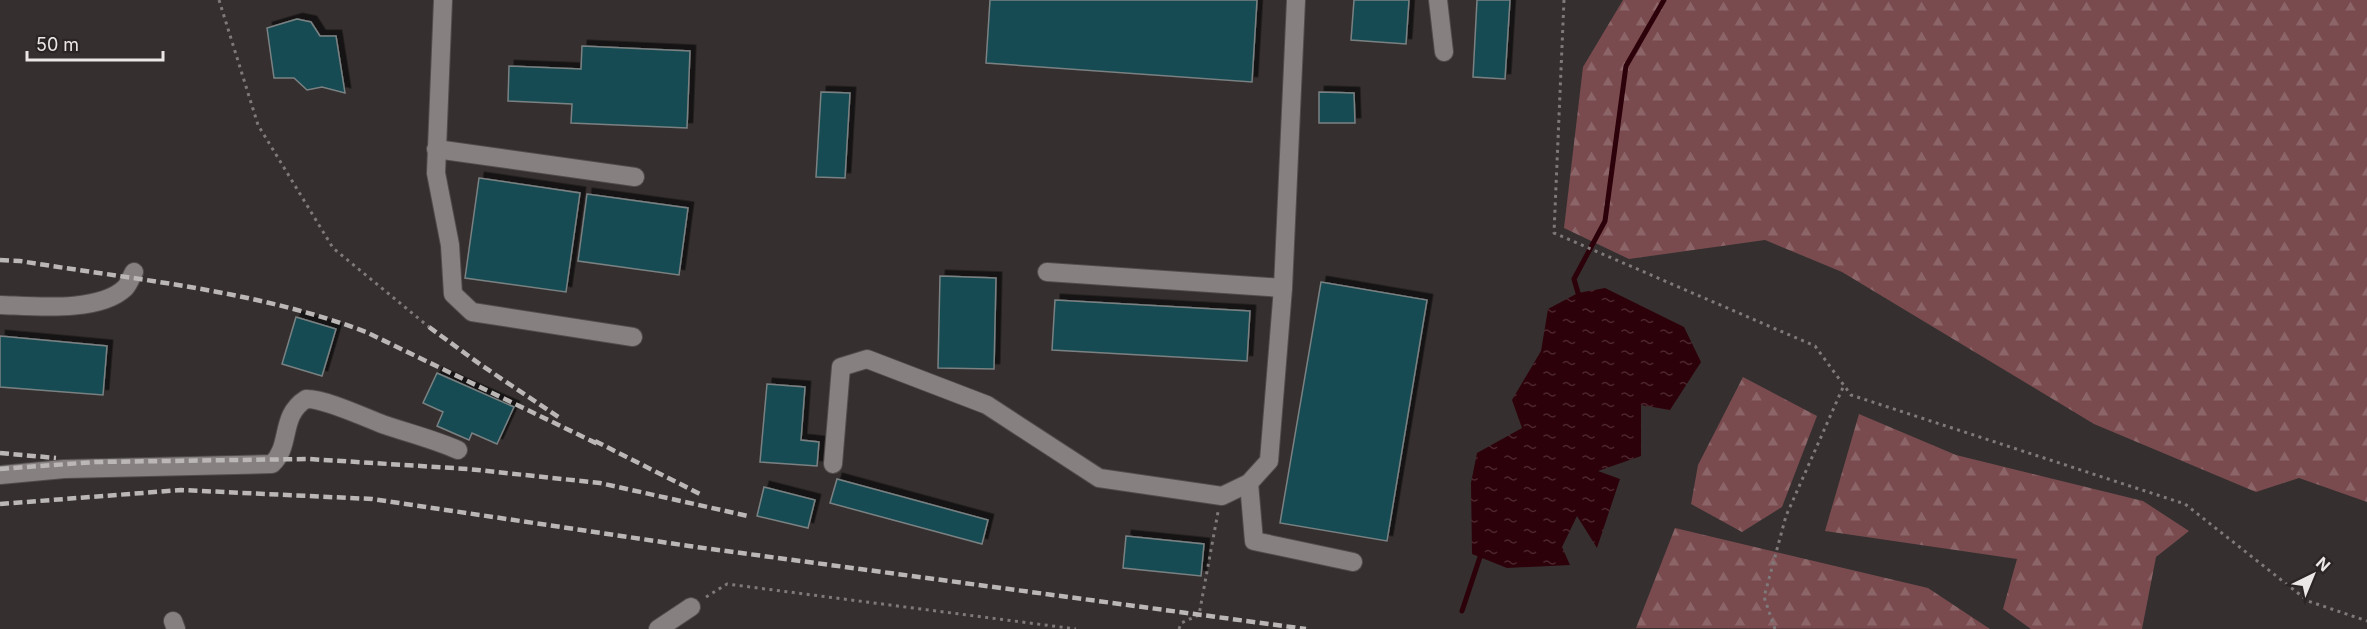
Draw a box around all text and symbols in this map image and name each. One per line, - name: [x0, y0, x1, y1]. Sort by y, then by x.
- scale bar: [27, 24, 164, 62]
- text: 50 m: [36, 34, 79, 55]
- north arrow: [2283, 545, 2343, 605]
- text: N: [2312, 553, 2335, 576]

